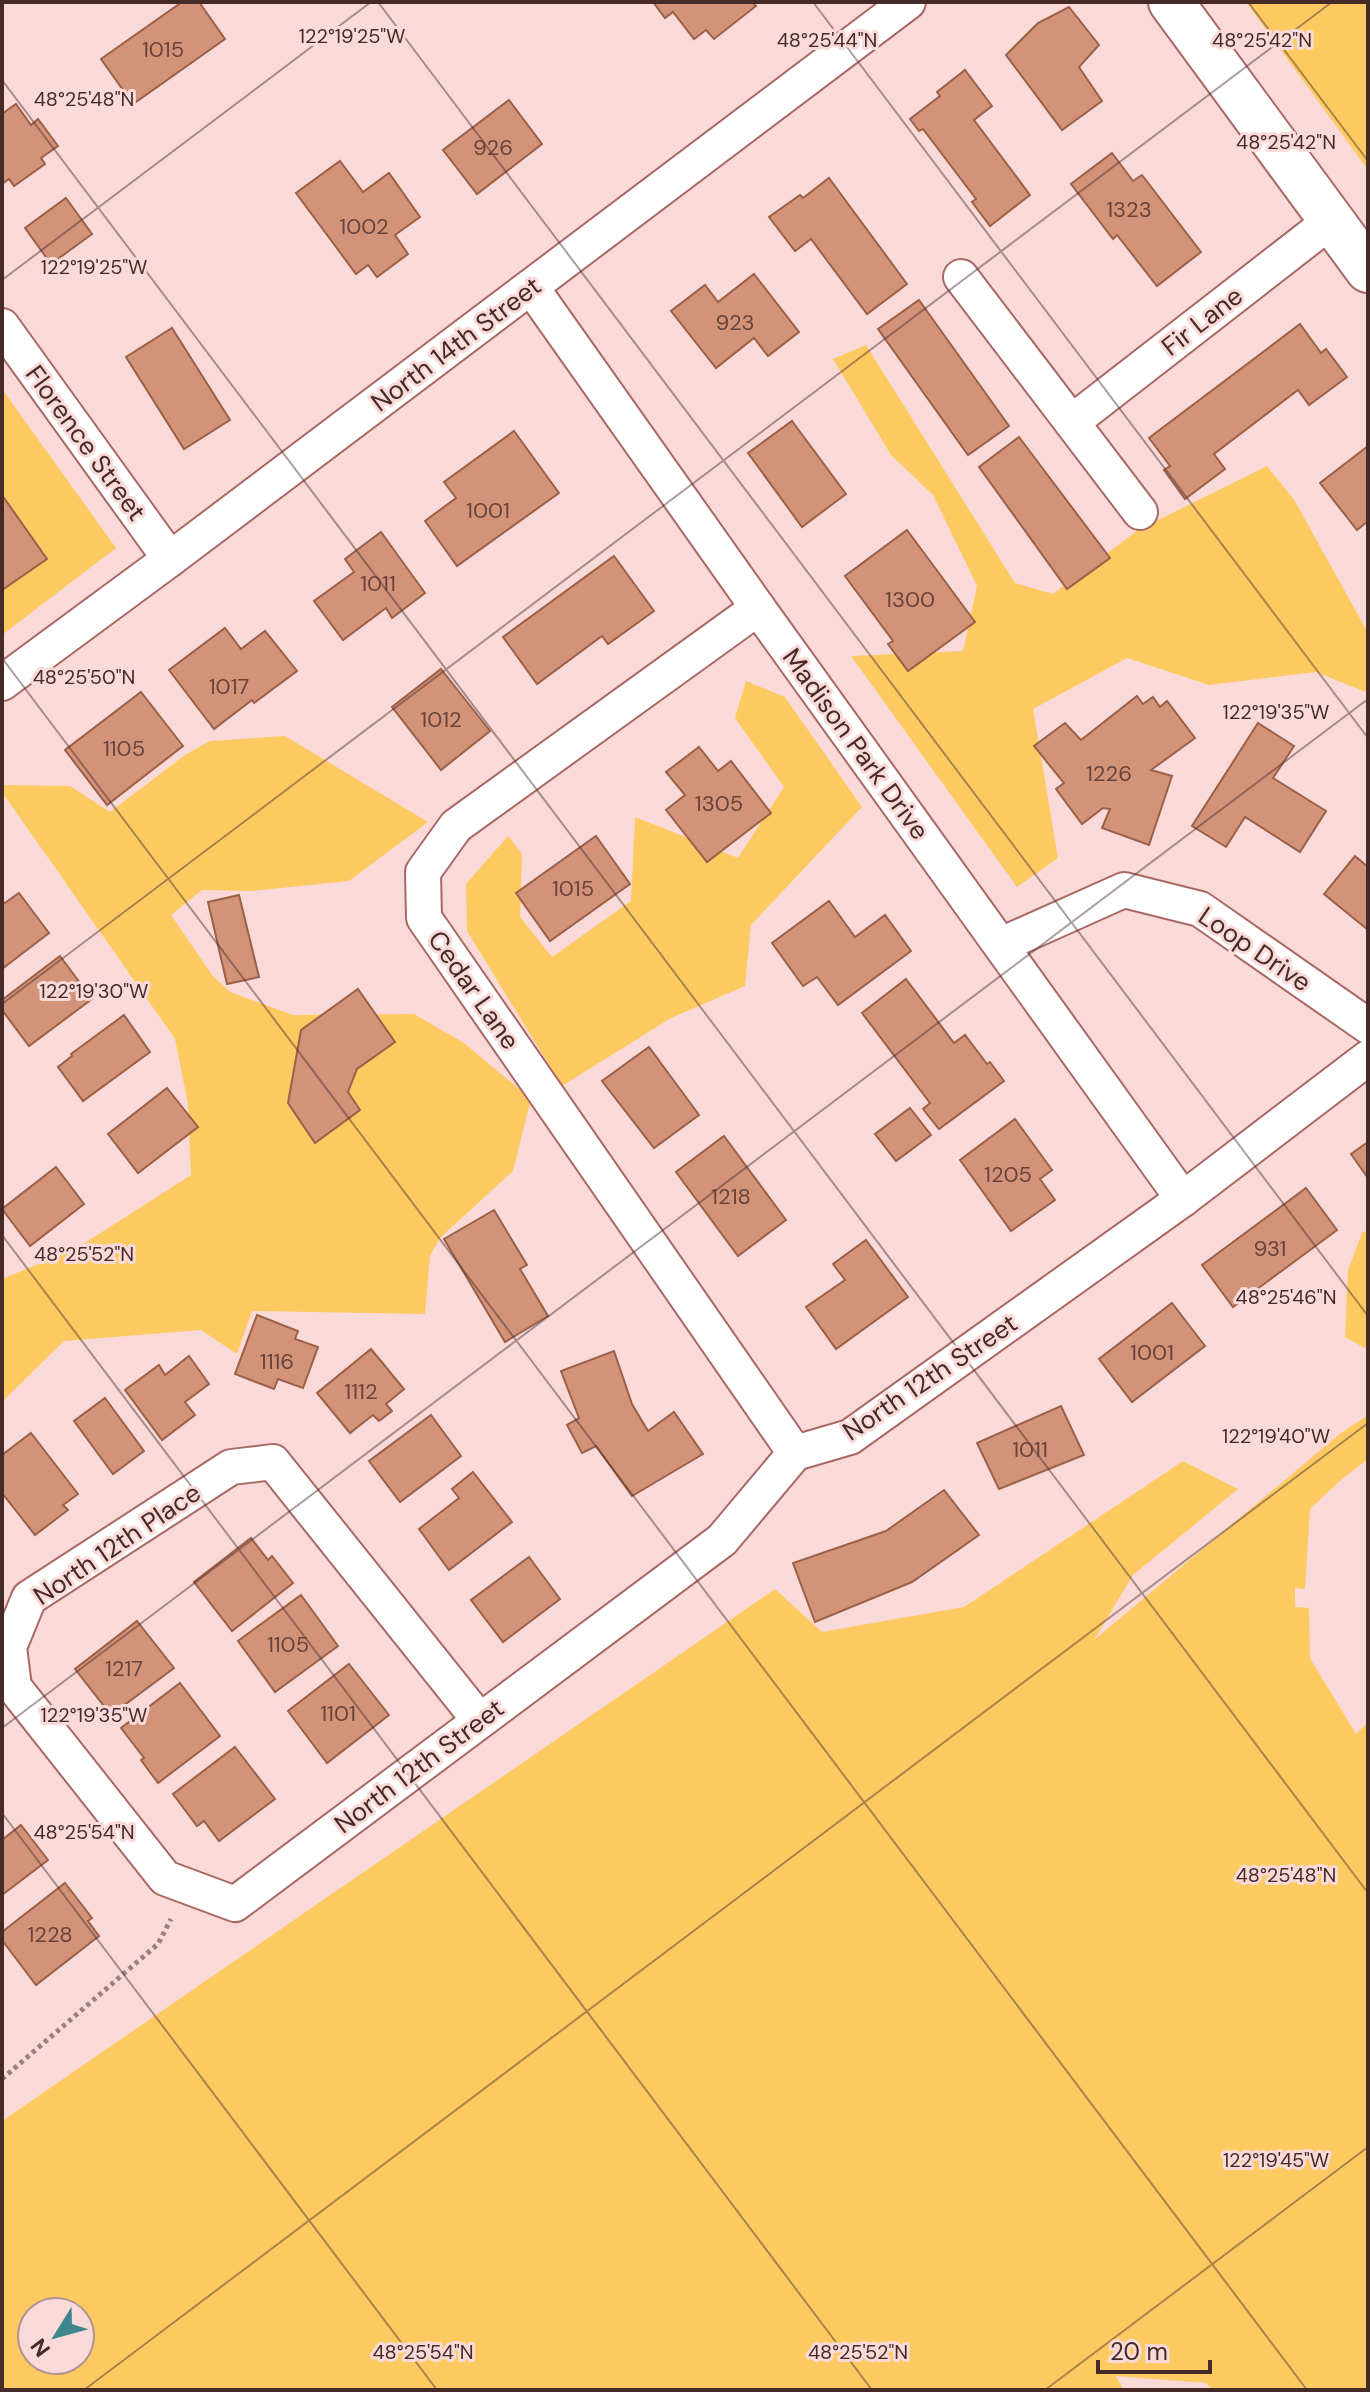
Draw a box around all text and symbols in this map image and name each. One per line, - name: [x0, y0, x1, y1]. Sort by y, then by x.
- text: 122°19'25"W: [299, 23, 405, 49]
- text: 48°25'44"N: [777, 27, 877, 53]
- text: 48°25'42"N: [1212, 27, 1312, 53]
- house number: 1015: [142, 35, 184, 64]
- text: 48°25'48"N: [34, 86, 134, 112]
- text: 48°25'42"N: [1236, 129, 1336, 155]
- house number: 926: [473, 133, 513, 162]
- house number: 1323: [1106, 195, 1152, 224]
- house number: 1002: [339, 212, 389, 241]
- text: 122°19'25"W: [41, 254, 147, 280]
- street label: North 14th Street: [364, 269, 548, 419]
- street label: Fir Lane: [1154, 279, 1250, 363]
- house number: 923: [715, 308, 755, 337]
- street label: Florence Street: [18, 359, 154, 527]
- house number: 1001: [466, 496, 510, 525]
- house number: 1011: [360, 569, 396, 598]
- house number: 1300: [885, 585, 935, 614]
- street label: Madison Park Drive: [775, 641, 937, 847]
- text: 48°25'50"N: [33, 664, 135, 690]
- house number: 1017: [209, 672, 249, 701]
- text: 122°19'35"W: [1223, 699, 1329, 725]
- house number: 1012: [420, 705, 462, 734]
- house number: 1105: [103, 734, 145, 763]
- house number: 1226: [1086, 759, 1132, 788]
- house number: 1305: [695, 789, 743, 818]
- house number: 1015: [552, 874, 594, 903]
- street label: Loop Drive: [1192, 899, 1318, 999]
- street label: Cedar Lane: [421, 924, 527, 1056]
- text: 122°19'30"W: [40, 978, 148, 1004]
- house number: 1205: [984, 1160, 1032, 1189]
- house number: 1218: [711, 1182, 751, 1211]
- house number: 931: [1254, 1234, 1286, 1263]
- text: 48°25'52"N: [34, 1241, 134, 1267]
- text: 48°25'46"N: [1236, 1284, 1337, 1310]
- street label: North 12th Street: [836, 1306, 1024, 1448]
- house number: 1001: [1130, 1338, 1174, 1367]
- house number: 1116: [260, 1347, 294, 1376]
- house number: 1112: [344, 1377, 378, 1406]
- text: 122°19'40"W: [1222, 1423, 1330, 1449]
- house number: 1011: [1012, 1435, 1048, 1464]
- street label: North 12th Place: [27, 1475, 207, 1613]
- house number: 1105: [267, 1630, 309, 1659]
- house number: 1217: [105, 1654, 143, 1683]
- street label: North 12th Street: [327, 1691, 511, 1841]
- house number: 1101: [320, 1699, 356, 1728]
- text: 122°19'35"W: [41, 1702, 147, 1728]
- text: 48°25'54"N: [33, 1819, 135, 1845]
- text: 48°25'48"N: [1236, 1862, 1336, 1888]
- house number: 1228: [27, 1920, 73, 1949]
- text: 122°19'45"W: [1223, 2147, 1329, 2173]
- north arrow: [16, 2296, 96, 2376]
- scale bar: [1098, 2324, 1210, 2374]
- text: N: [24, 2333, 57, 2363]
- text: 20 m: [1110, 2336, 1168, 2367]
- text: 48°25'54"N: [372, 2339, 474, 2365]
- text: 48°25'52"N: [808, 2339, 908, 2365]

